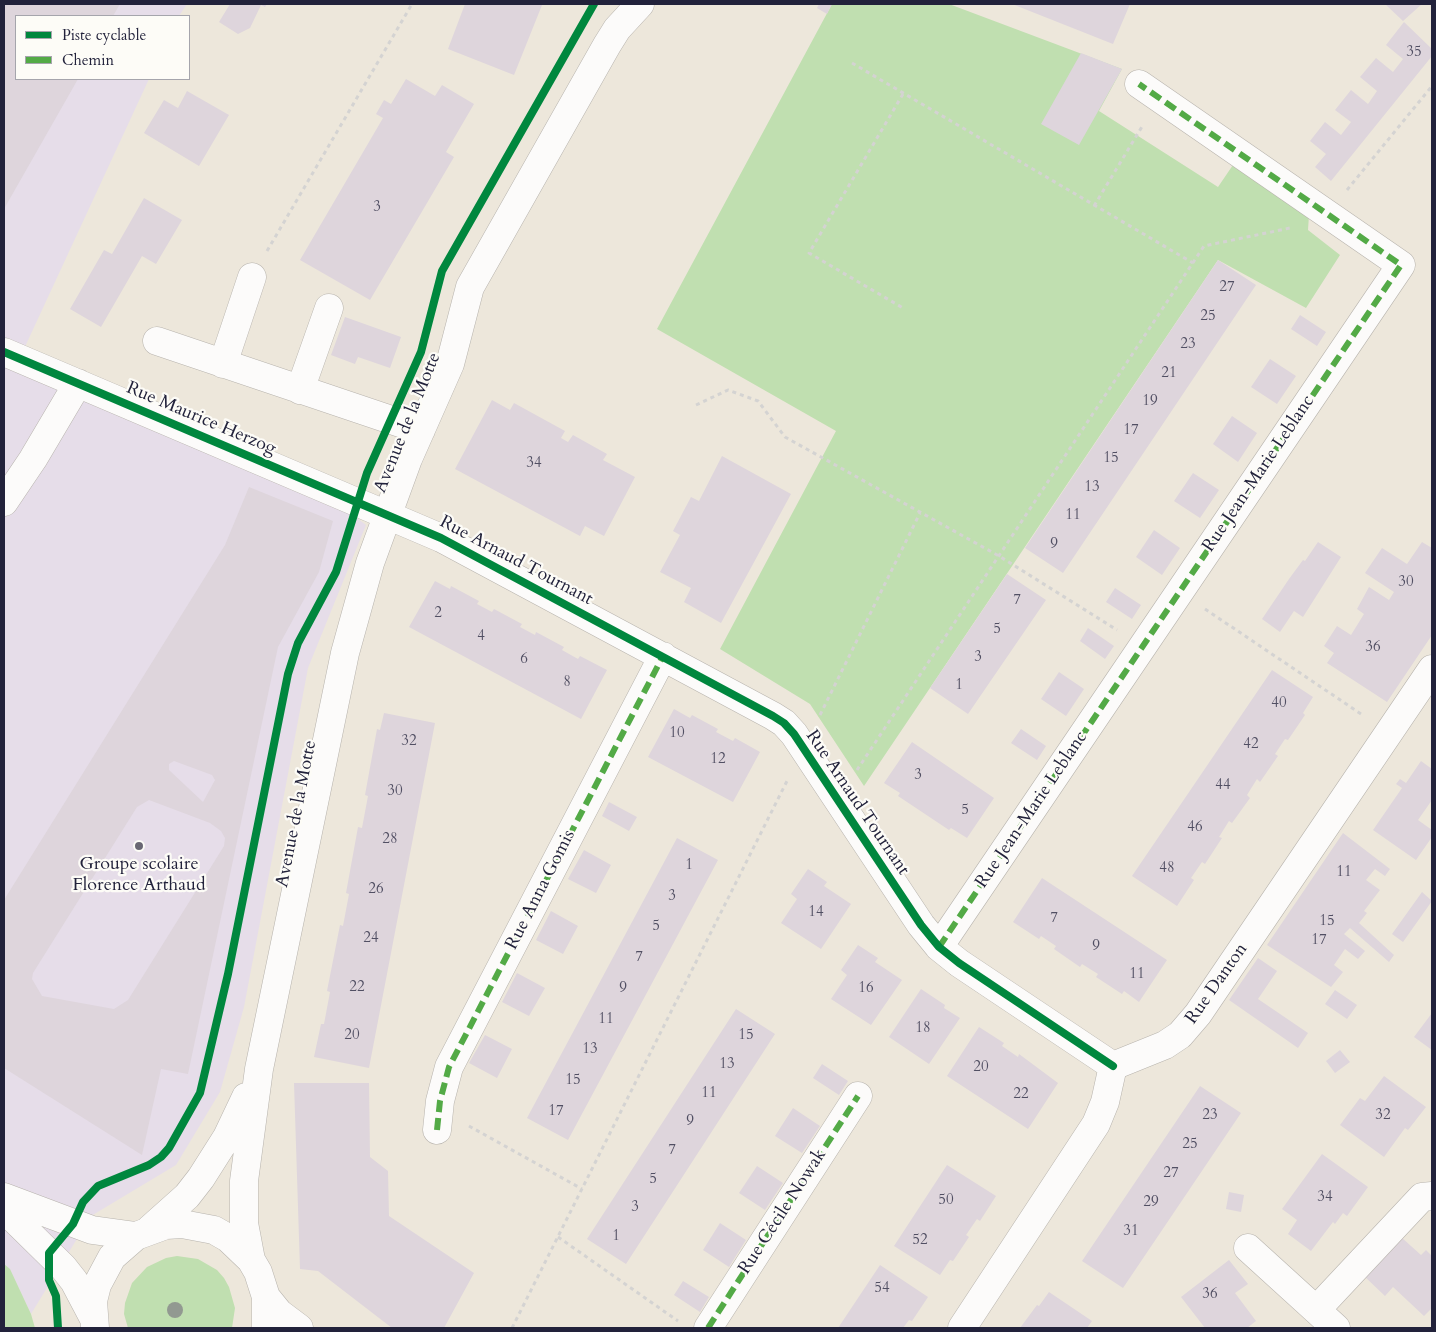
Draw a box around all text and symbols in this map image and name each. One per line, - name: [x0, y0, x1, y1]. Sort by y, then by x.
- legend: [15, 15, 190, 80]
- text: Piste cyclable: [62, 25, 146, 45]
- house number: 35: [1406, 44, 1422, 62]
- text: Chemin: [62, 50, 114, 70]
- house number: 3: [373, 199, 381, 217]
- house number: 27: [1219, 279, 1235, 297]
- house number: 25: [1200, 308, 1216, 326]
- house number: 23: [1180, 336, 1196, 354]
- street label: Avenue de la Motte: [370, 350, 446, 496]
- house number: 21: [1161, 365, 1177, 383]
- street label: Rue Maurice Herzog: [123, 378, 279, 460]
- street label: Rue Jean-Marie Leblanc: [1198, 391, 1320, 557]
- house number: 19: [1142, 393, 1158, 411]
- house number: 17: [1123, 422, 1139, 440]
- house number: 15: [1103, 450, 1119, 468]
- house number: 34: [526, 455, 542, 473]
- house number: 13: [1084, 479, 1100, 497]
- house number: 11: [1065, 507, 1081, 525]
- street label: Rue Arnaud Tournant: [436, 511, 596, 611]
- house number: 9: [1050, 536, 1058, 554]
- house number: 30: [1398, 574, 1414, 592]
- house number: 7: [1013, 592, 1021, 610]
- house number: 2: [434, 605, 442, 623]
- house number: 5: [993, 621, 1001, 639]
- house number: 4: [477, 628, 485, 646]
- house number: 36: [1365, 639, 1381, 657]
- house number: 3: [974, 649, 982, 667]
- house number: 6: [520, 651, 528, 669]
- house number: 8: [563, 674, 571, 692]
- house number: 1: [955, 677, 963, 695]
- house number: 40: [1271, 695, 1287, 713]
- house number: 10: [669, 725, 685, 743]
- street label: Rue Arnaud Tournant: [800, 726, 914, 880]
- street label: Rue Jean-Marie Leblanc: [971, 727, 1093, 893]
- house number: 32: [401, 733, 417, 751]
- house number: 42: [1243, 736, 1259, 754]
- street label: Avenue de la Motte: [272, 739, 322, 889]
- house number: 12: [710, 751, 726, 769]
- house number: 3: [914, 767, 922, 785]
- house number: 44: [1215, 777, 1231, 795]
- house number: 30: [387, 783, 403, 801]
- house number: 5: [961, 802, 969, 820]
- house number: 46: [1187, 819, 1203, 837]
- street label: Rue Anna Gomis: [502, 827, 580, 953]
- house number: 28: [382, 831, 398, 849]
- marker: Groupe scolaire Florence Arthaud: [133, 840, 145, 852]
- place label: Groupe scolaire Florence Arthaud: [73, 854, 205, 896]
- house number: 1: [685, 857, 693, 875]
- house number: 48: [1159, 860, 1175, 878]
- house number: 11: [1336, 864, 1352, 882]
- house number: 26: [368, 881, 384, 899]
- house number: 3: [668, 888, 676, 906]
- house number: 14: [808, 904, 824, 922]
- house number: 7: [1050, 910, 1058, 928]
- house number: 15: [1319, 913, 1335, 931]
- house number: 5: [652, 918, 660, 936]
- house number: 24: [363, 930, 379, 948]
- house number: 17: [1311, 932, 1327, 950]
- house number: 9: [1092, 938, 1100, 956]
- street label: Rue Danton: [1181, 939, 1253, 1029]
- house number: 7: [635, 949, 643, 967]
- house number: 11: [1129, 966, 1145, 984]
- house number: 22: [349, 979, 365, 997]
- house number: 9: [619, 980, 627, 998]
- house number: 16: [858, 980, 874, 998]
- house number: 11: [598, 1011, 614, 1029]
- house number: 18: [915, 1020, 931, 1038]
- house number: 20: [344, 1027, 360, 1045]
- house number: 15: [738, 1027, 754, 1045]
- house number: 13: [582, 1041, 598, 1059]
- house number: 13: [719, 1056, 735, 1074]
- house number: 20: [973, 1059, 989, 1077]
- house number: 15: [565, 1072, 581, 1090]
- house number: 11: [701, 1085, 717, 1103]
- house number: 22: [1013, 1086, 1029, 1104]
- house number: 17: [548, 1103, 564, 1121]
- house number: 23: [1202, 1107, 1218, 1125]
- house number: 32: [1375, 1107, 1391, 1125]
- house number: 9: [686, 1113, 694, 1131]
- house number: 25: [1182, 1136, 1198, 1154]
- house number: 7: [668, 1142, 676, 1160]
- street label: Rue Cécile Nowak: [734, 1145, 832, 1279]
- house number: 27: [1163, 1165, 1179, 1183]
- house number: 5: [649, 1171, 657, 1189]
- house number: 34: [1317, 1189, 1333, 1207]
- house number: 50: [938, 1192, 954, 1210]
- house number: 29: [1143, 1194, 1159, 1212]
- house number: 3: [631, 1199, 639, 1217]
- house number: 31: [1123, 1223, 1139, 1241]
- house number: 1: [612, 1228, 620, 1246]
- house number: 52: [912, 1232, 928, 1250]
- house number: 54: [874, 1280, 890, 1298]
- house number: 36: [1202, 1286, 1218, 1304]

